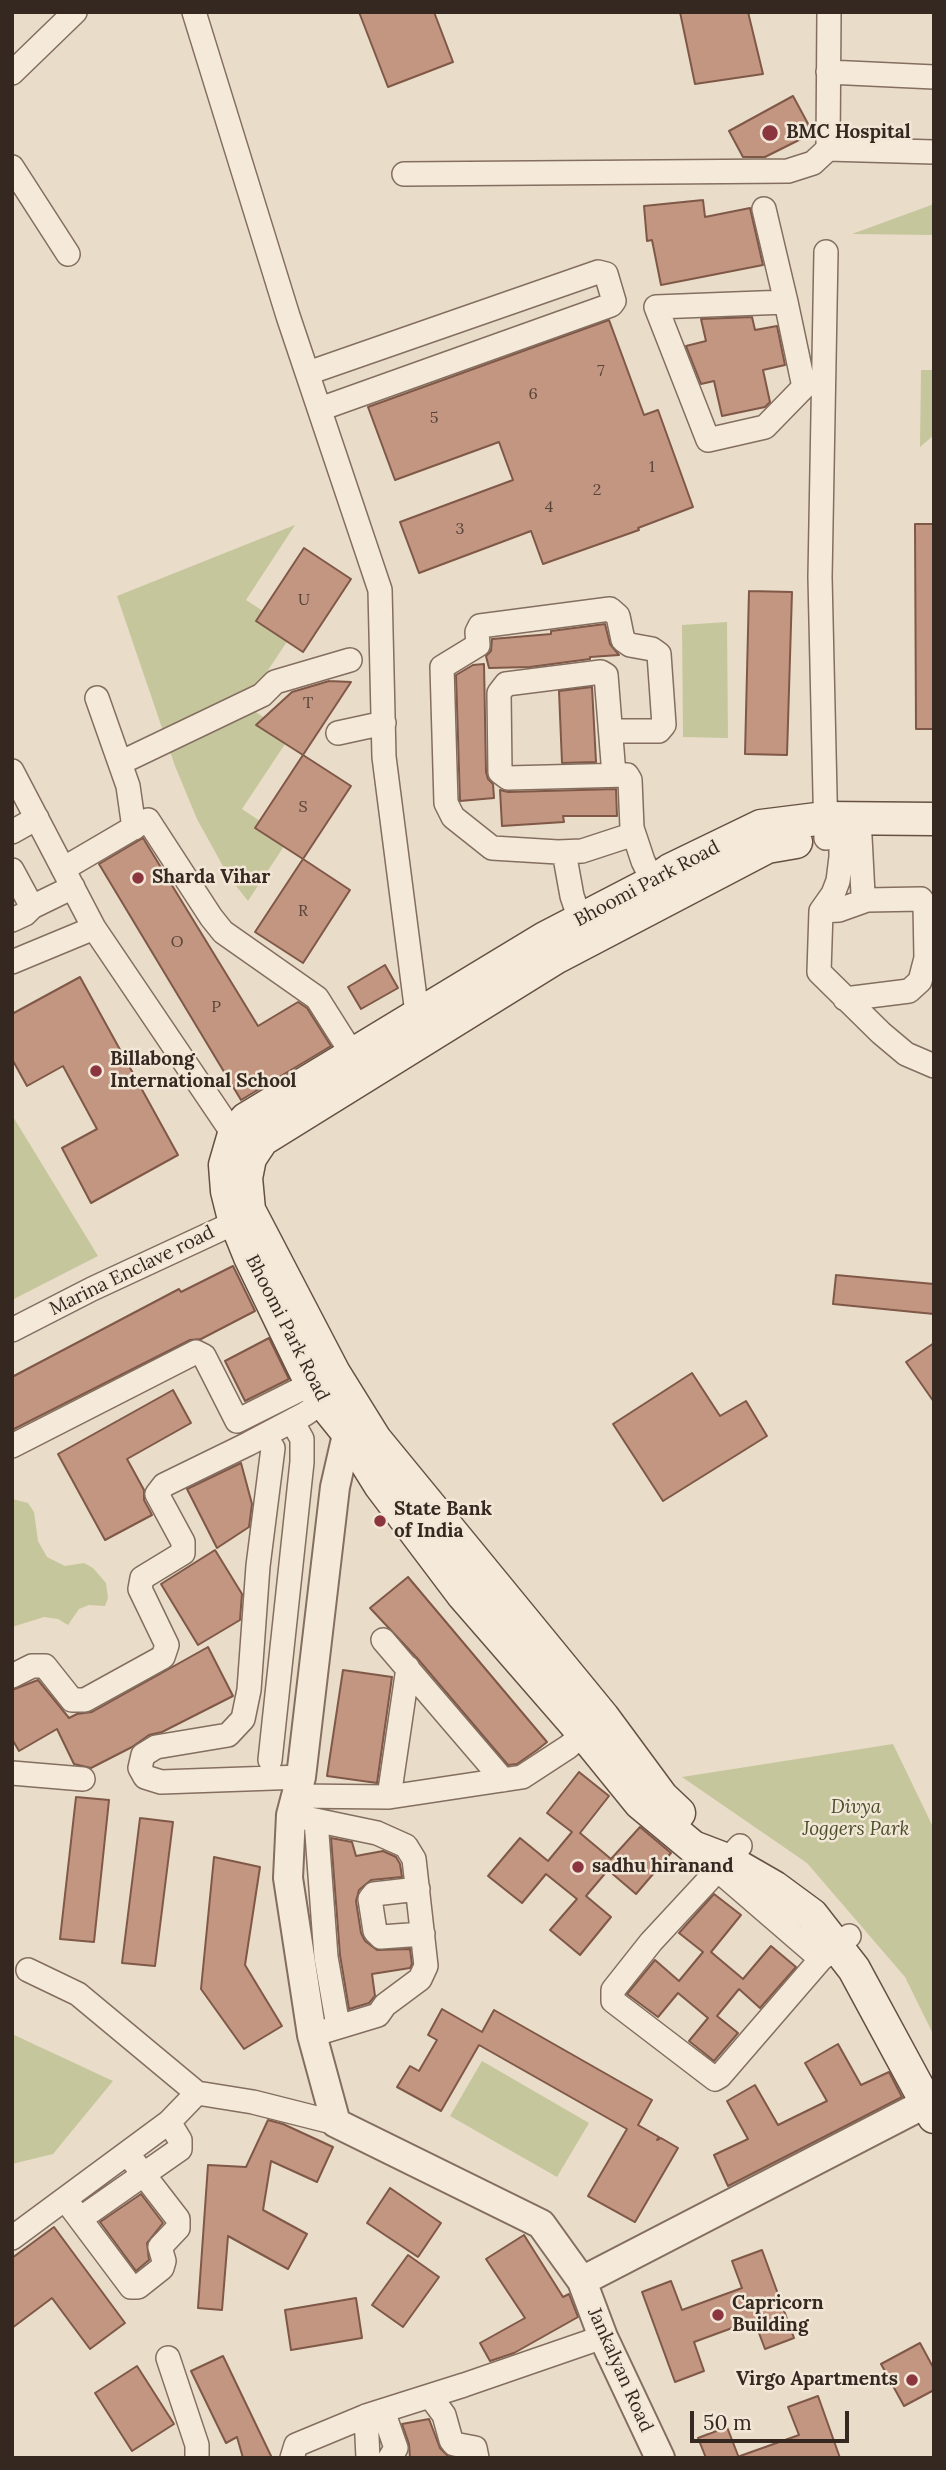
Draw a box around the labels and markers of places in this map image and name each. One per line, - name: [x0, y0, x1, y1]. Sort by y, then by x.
- place label: BMC Hospital: [786, 122, 911, 144]
- marker: BMC Hospital: [760, 123, 780, 143]
- place label: Sharda Vihar: [152, 867, 270, 889]
- marker: Sharda Vihar: [130, 870, 146, 886]
- place label: Billabong International School: [110, 1049, 297, 1093]
- marker: Billabong International School: [88, 1063, 104, 1079]
- place label: State Bank of India: [394, 1499, 492, 1543]
- marker: State Bank of India: [372, 1513, 388, 1529]
- place label: sadhu hiranand: [592, 1856, 733, 1878]
- marker: sadhu hiranand: [570, 1859, 586, 1875]
- place label: Capricorn Building: [732, 2293, 824, 2337]
- marker: Capricorn Building: [710, 2307, 726, 2323]
- place label: Virgo Apartments: [736, 2369, 898, 2391]
- marker: Virgo Apartments: [904, 2372, 920, 2388]

